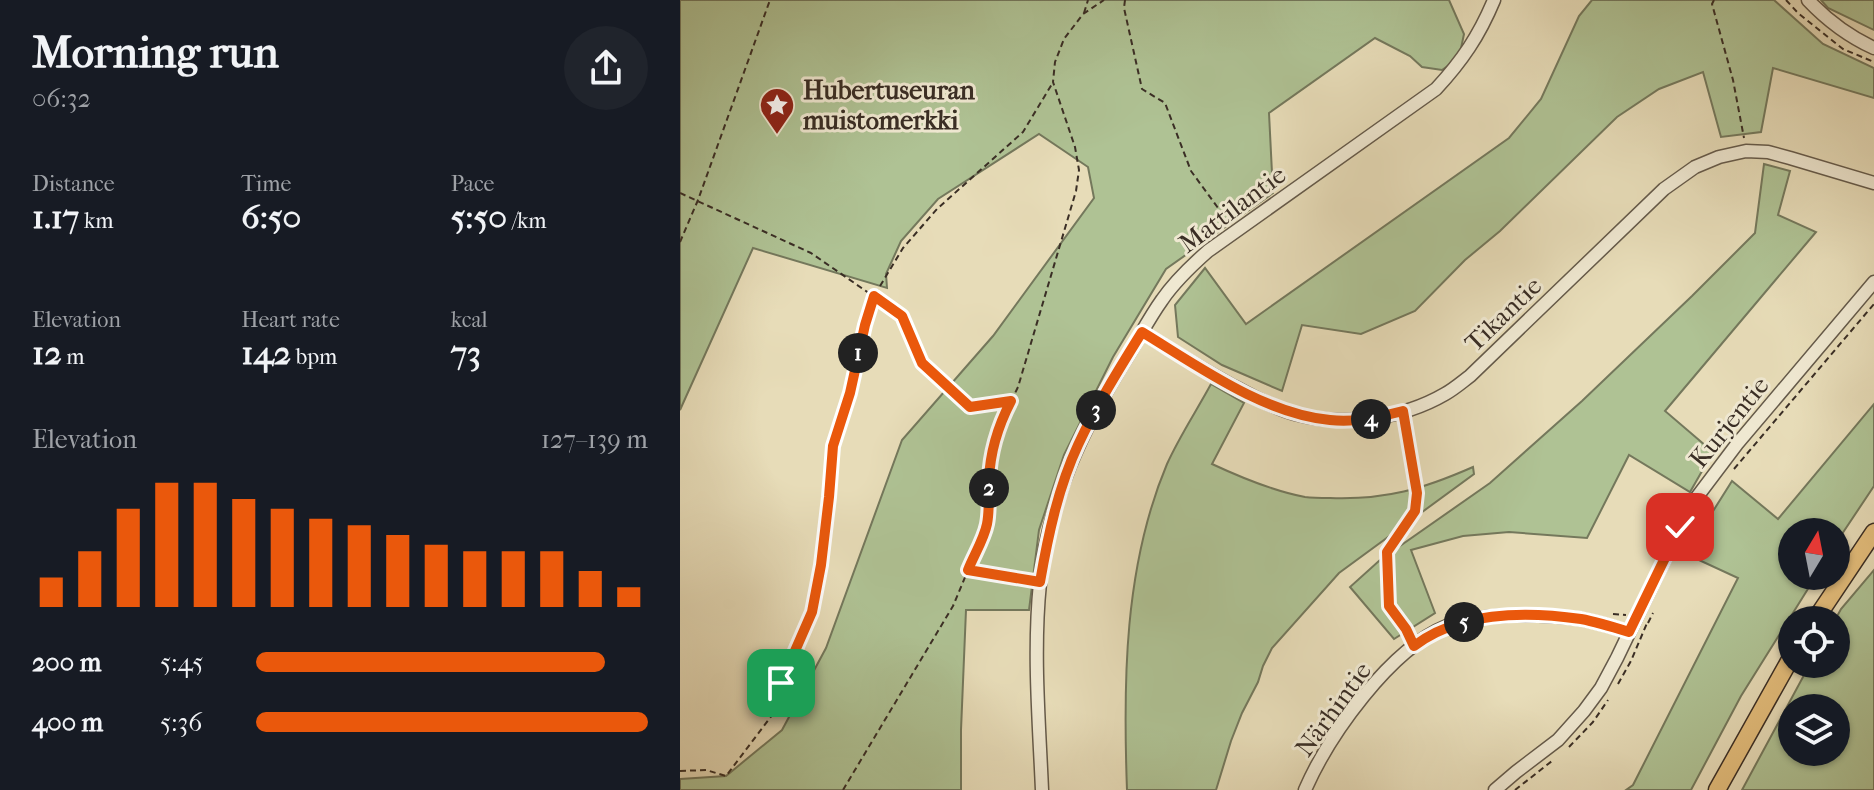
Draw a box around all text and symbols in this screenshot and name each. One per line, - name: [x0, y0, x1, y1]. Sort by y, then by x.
- button: share: [564, 26, 648, 110]
- text: Morning run: [32, 27, 279, 78]
- place label: Hubertuseuran muistomerkki: [802, 75, 976, 136]
- text: 06:32: [32, 83, 91, 114]
- place icon: Hubertuseuran muistomerkki: [758, 86, 796, 136]
- street label: Mattilantie: [1173, 159, 1292, 260]
- text: Distance: [32, 171, 115, 197]
- text: Time: [241, 171, 291, 197]
- text: Pace: [451, 171, 494, 197]
- text: 1.17: [32, 197, 79, 237]
- text: 6:50: [241, 197, 301, 237]
- text: 5:50: [451, 197, 507, 237]
- text: km: [79, 208, 114, 234]
- text: /km: [507, 208, 547, 234]
- street label: Tikantie: [1459, 270, 1548, 358]
- text: Elevation: [32, 307, 121, 333]
- text: Heart rate: [241, 307, 340, 333]
- text: kcal: [451, 307, 488, 333]
- text: 12: [32, 333, 62, 373]
- text: 142: [241, 333, 291, 373]
- text: 73: [451, 333, 481, 373]
- pin: 1: [838, 333, 878, 373]
- text: 1: [854, 340, 862, 366]
- text: m: [62, 344, 85, 370]
- text: bpm: [291, 344, 337, 370]
- street label: Kurjentie: [1683, 370, 1776, 474]
- pin: 3: [1076, 390, 1116, 430]
- text: 3: [1091, 397, 1101, 423]
- pin: 4: [1351, 399, 1391, 439]
- text: 4: [1365, 406, 1378, 432]
- text: Elevation: [32, 424, 137, 455]
- text: 127–139 m: [541, 424, 648, 455]
- pin: 2: [969, 468, 1009, 508]
- text: 2: [983, 475, 995, 501]
- pin: [1646, 493, 1714, 561]
- icon: check: [1658, 505, 1702, 549]
- north arrow: [1778, 518, 1850, 590]
- map controls: [1778, 518, 1850, 766]
- pin: 5: [1444, 602, 1484, 642]
- button: locate: [1778, 606, 1850, 678]
- text: 5: [1459, 609, 1469, 635]
- text: 200 m: [32, 647, 101, 678]
- text: 5:45: [160, 647, 203, 678]
- pin: [747, 649, 815, 717]
- street label: Närhintie: [1289, 656, 1378, 763]
- icon: arrive: [759, 661, 803, 705]
- button: layers: [1778, 694, 1850, 766]
- text: 400 m: [32, 707, 103, 738]
- text: 5:36: [160, 707, 202, 738]

